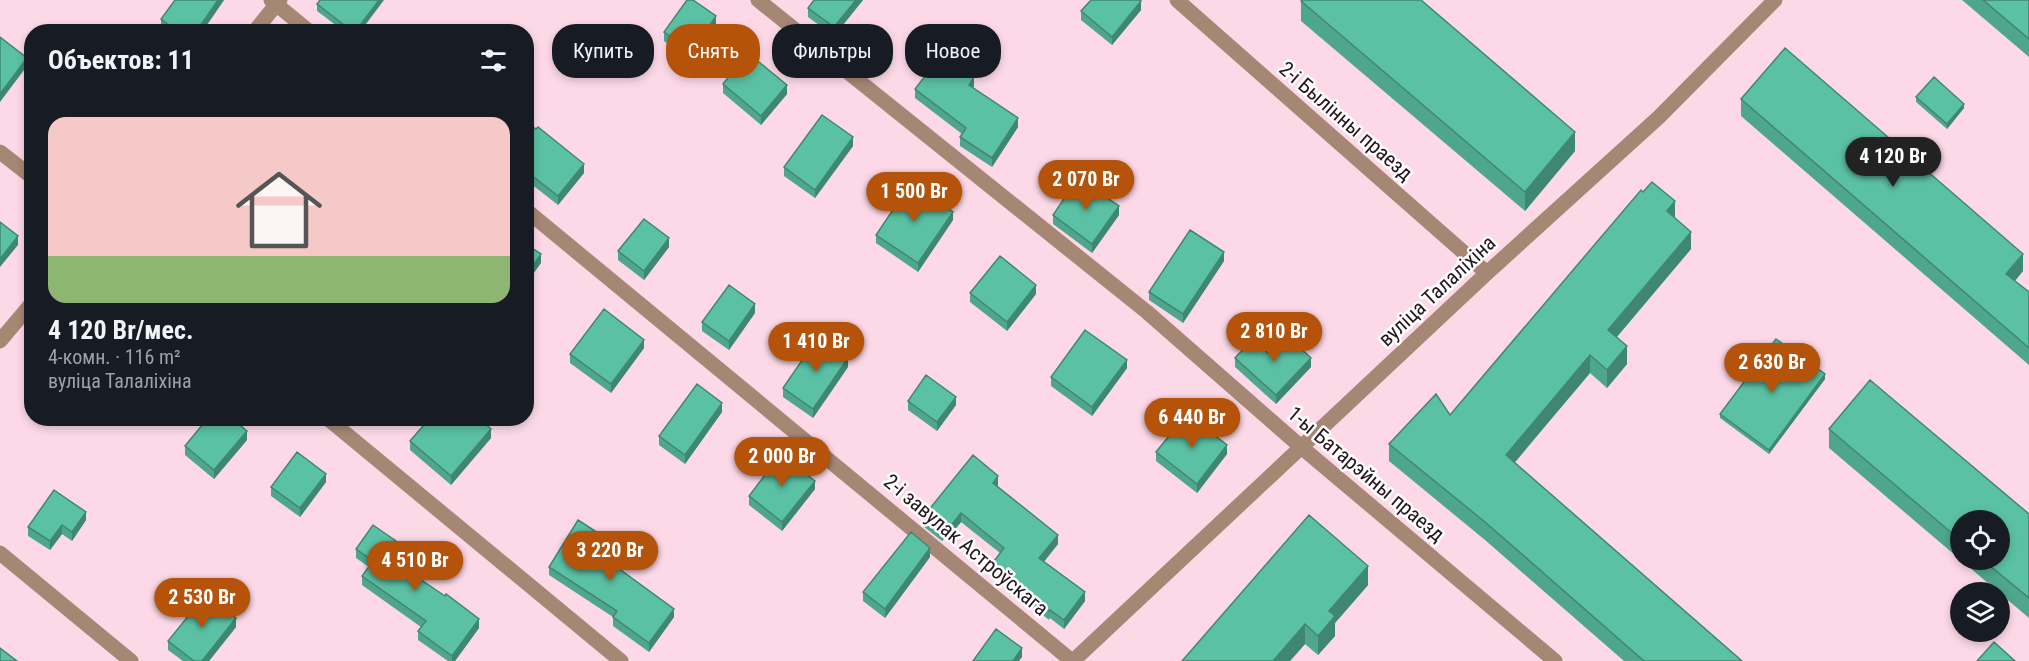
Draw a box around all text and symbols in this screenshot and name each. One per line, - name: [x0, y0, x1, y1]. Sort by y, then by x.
- chip: Купить: [552, 24, 654, 78]
- chip: Снять: [666, 24, 760, 78]
- chip: Фильтры: [772, 24, 893, 78]
- chip: Новое: [905, 24, 1001, 78]
- icon: filters: [477, 44, 510, 77]
- text: Объектов: 11: [48, 45, 194, 75]
- street label: 2-і Былінны праезд: [1274, 57, 1418, 185]
- pin: 4 120 Br: [1831, 137, 1955, 188]
- text: 4 120 Br: [1859, 144, 1927, 168]
- icon: home: [225, 156, 333, 264]
- pin: 2 070 Br: [1024, 160, 1148, 211]
- text: 2 070 Br: [1052, 167, 1120, 191]
- pin: 1 500 Br: [852, 172, 976, 223]
- text: 1 500 Br: [880, 179, 948, 203]
- street label: вуліца Талаліхіна: [1374, 231, 1500, 351]
- pin: 2 810 Br: [1212, 312, 1336, 363]
- text: 4 120 Br/мес.: [48, 315, 194, 345]
- text: 2 810 Br: [1240, 319, 1308, 343]
- pin: 1 410 Br: [754, 322, 878, 373]
- text: 1 410 Br: [782, 329, 850, 353]
- pin: 2 630 Br: [1710, 343, 1834, 394]
- text: 4-комн. · 116 m²: [48, 345, 181, 369]
- text: 2 630 Br: [1738, 350, 1806, 374]
- text: вуліца Талаліхіна: [48, 369, 192, 393]
- pin: 6 440 Br: [1130, 398, 1254, 449]
- street label: 1-ы Батарэйны праезд: [1283, 401, 1449, 547]
- text: 6 440 Br: [1158, 405, 1226, 429]
- pin: 2 000 Br: [720, 437, 844, 488]
- text: 2 000 Br: [748, 444, 816, 468]
- street label: 2-і завулак Астроўскага: [879, 469, 1053, 621]
- map controls: [1950, 510, 2010, 642]
- button: locate: [1950, 510, 2010, 570]
- pin: 3 220 Br: [548, 531, 672, 582]
- text: 3 220 Br: [576, 538, 644, 562]
- pin: 4 510 Br: [353, 541, 477, 592]
- text: 4 510 Br: [381, 548, 449, 572]
- pin: 2 530 Br: [140, 578, 264, 629]
- button: layers: [1950, 582, 2010, 642]
- text: 2 530 Br: [168, 585, 236, 609]

